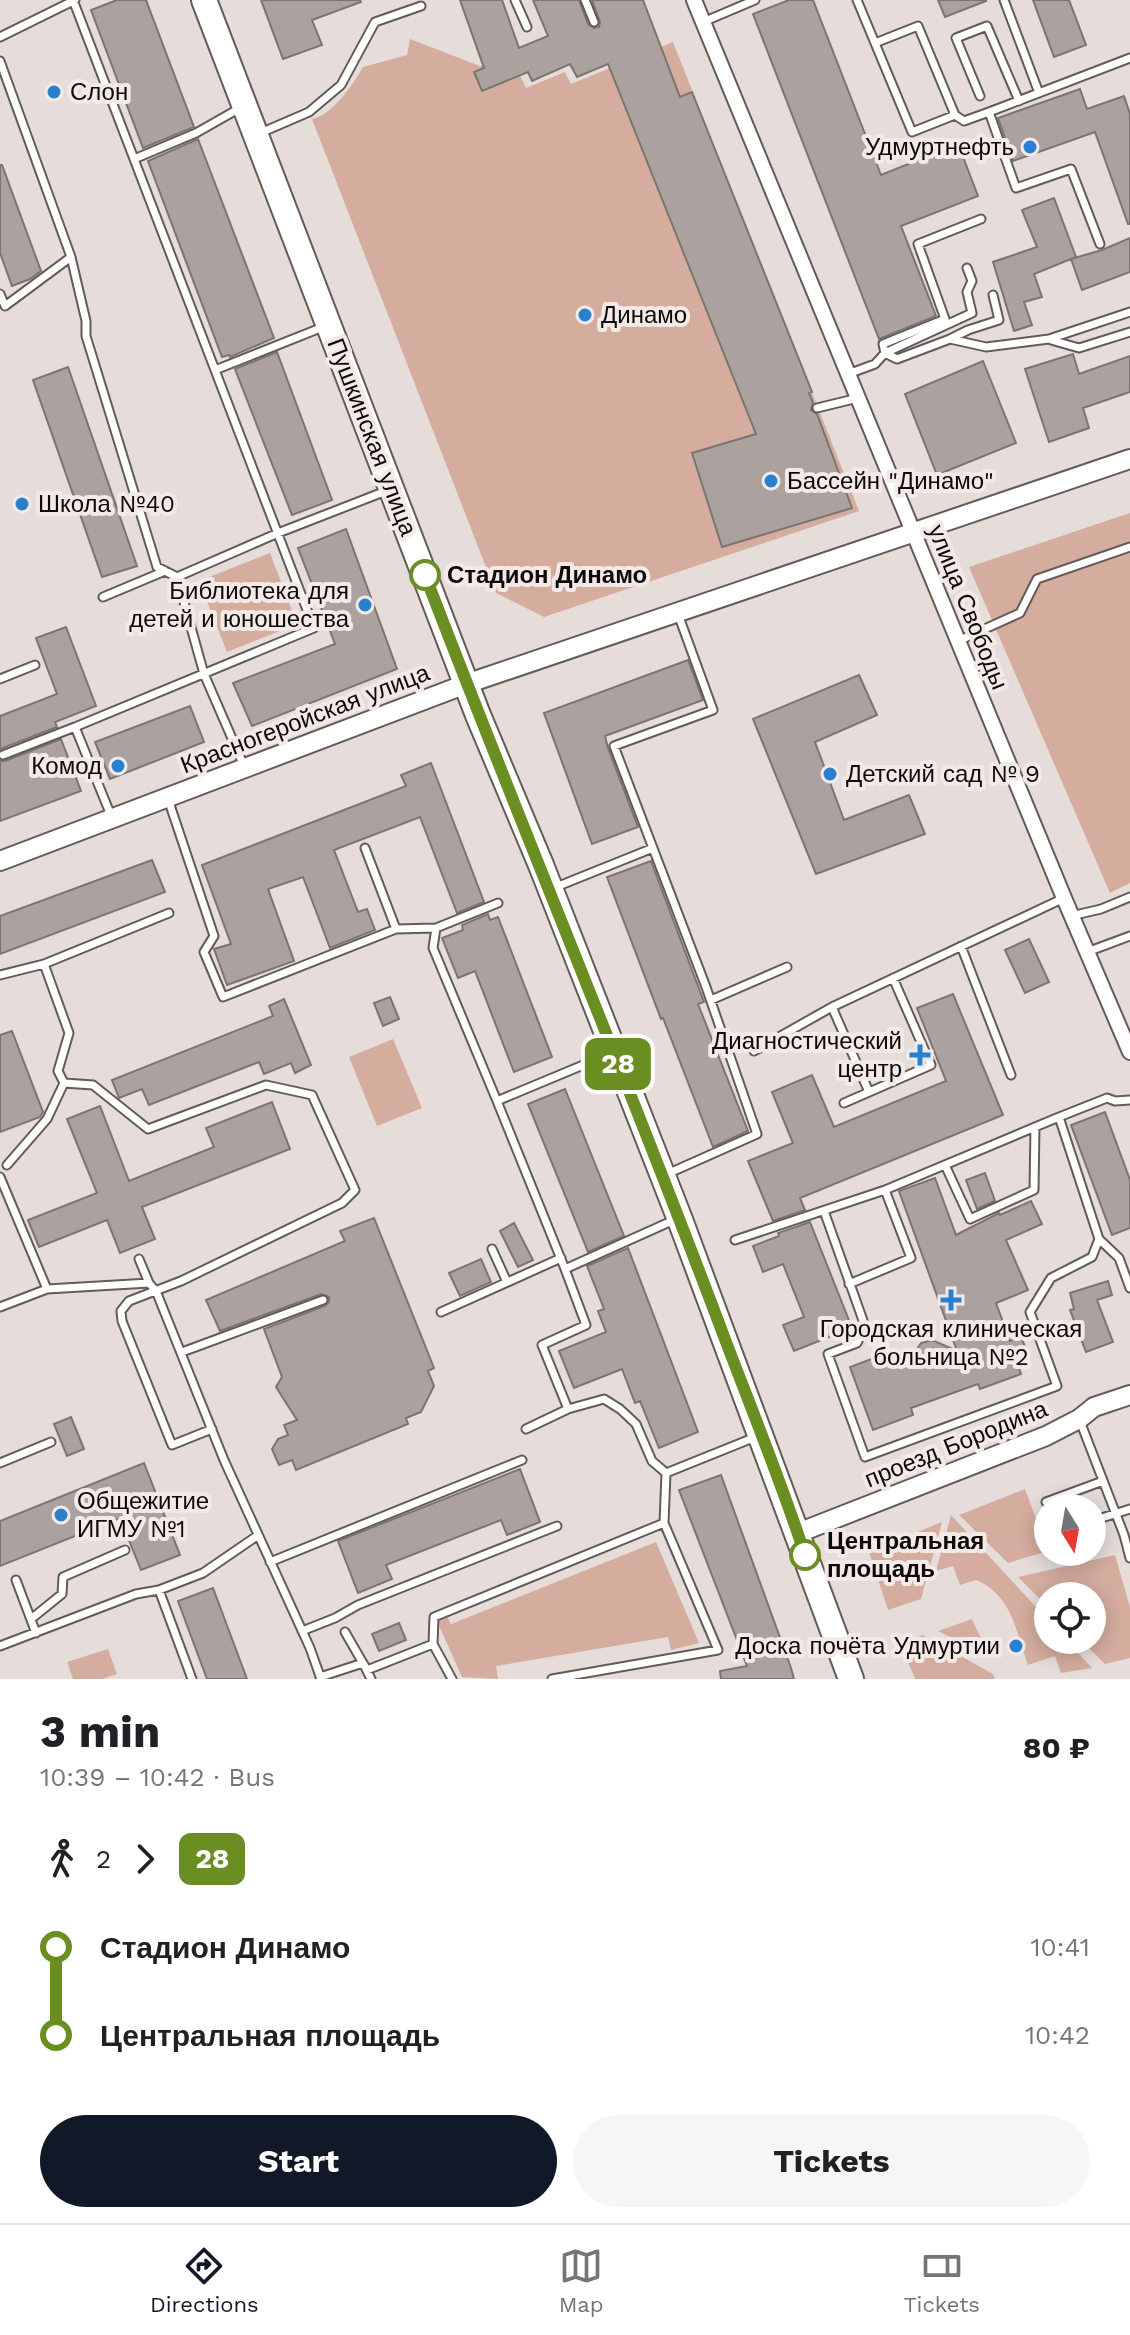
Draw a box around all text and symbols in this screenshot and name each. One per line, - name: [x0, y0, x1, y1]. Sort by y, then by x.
- place label: Слон: [70, 78, 128, 106]
- marker: Слон: [45, 83, 63, 101]
- place label: Удмуртнефть: [865, 133, 1014, 161]
- marker: Удмуртнефть: [1021, 138, 1039, 156]
- place label: Динамо: [601, 301, 687, 329]
- marker: Динамо: [576, 306, 594, 324]
- street label: Пушкинская улица: [321, 334, 423, 540]
- place label: Бассейн "Динамо": [787, 467, 994, 495]
- marker: Бассейн "Динамо": [762, 472, 780, 490]
- place label: Школа №40: [38, 490, 175, 518]
- marker: Школа №40: [13, 495, 31, 513]
- street label: улица Свободы: [922, 521, 1014, 693]
- marker: Стадион Динамо: [410, 560, 440, 590]
- place label: Стадион Динамо: [447, 561, 647, 589]
- place label: Библиотека для детей и юношества: [129, 577, 350, 633]
- marker: Библиотека для детей и юношества: [356, 596, 374, 614]
- street label: Красногеройская улица: [177, 658, 434, 779]
- place label: Комод: [31, 752, 102, 780]
- marker: Комод: [109, 757, 127, 775]
- place label: Детский сад № 9: [846, 760, 1040, 788]
- marker: Детский сад № 9: [821, 765, 839, 783]
- place label: Диагностический центр: [712, 1027, 902, 1083]
- line badge: 28: [582, 1038, 654, 1090]
- marker: Диагностический центр: [909, 1044, 931, 1066]
- text: 28: [601, 1047, 635, 1080]
- marker: Городская клиническая больница №2: [940, 1289, 962, 1311]
- place label: Городская клиническая больница №2: [820, 1315, 1082, 1371]
- street label: проезд Бородина: [861, 1394, 1052, 1493]
- place label: Общежитие ИГМУ №1: [77, 1487, 209, 1543]
- north arrow: [1034, 1494, 1106, 1566]
- map controls: [1034, 1494, 1106, 1654]
- marker: Общежитие ИГМУ №1: [52, 1506, 70, 1524]
- place label: Центральная площадь: [827, 1527, 984, 1583]
- marker: Центральная площадь: [790, 1540, 820, 1570]
- button: locate: [1034, 1582, 1106, 1654]
- place label: Доска почёта Удмуртии: [735, 1632, 1000, 1660]
- marker: Доска почёта Удмуртии: [1007, 1637, 1025, 1655]
- text: 3 min: [40, 1706, 160, 1758]
- text: 80 ₽: [1023, 1730, 1090, 1765]
- text: 10:39 – 10:42 · Bus: [40, 1762, 275, 1792]
- icon: walk: [40, 1837, 84, 1881]
- icon: forward: [123, 1837, 167, 1881]
- text: 28: [195, 1842, 229, 1875]
- text: 2: [96, 1844, 111, 1874]
- text: Стадион Динамо: [100, 1930, 350, 1965]
- text: 10:41: [1030, 1932, 1090, 1962]
- text: Центральная площадь: [100, 2018, 440, 2053]
- text: 10:42: [1025, 2020, 1090, 2050]
- button: Start: [40, 2115, 557, 2207]
- button: Tickets: [573, 2115, 1090, 2207]
- tab: Directions: [150, 2244, 259, 2317]
- tab: Map: [559, 2244, 604, 2317]
- tab: Tickets: [904, 2244, 980, 2317]

